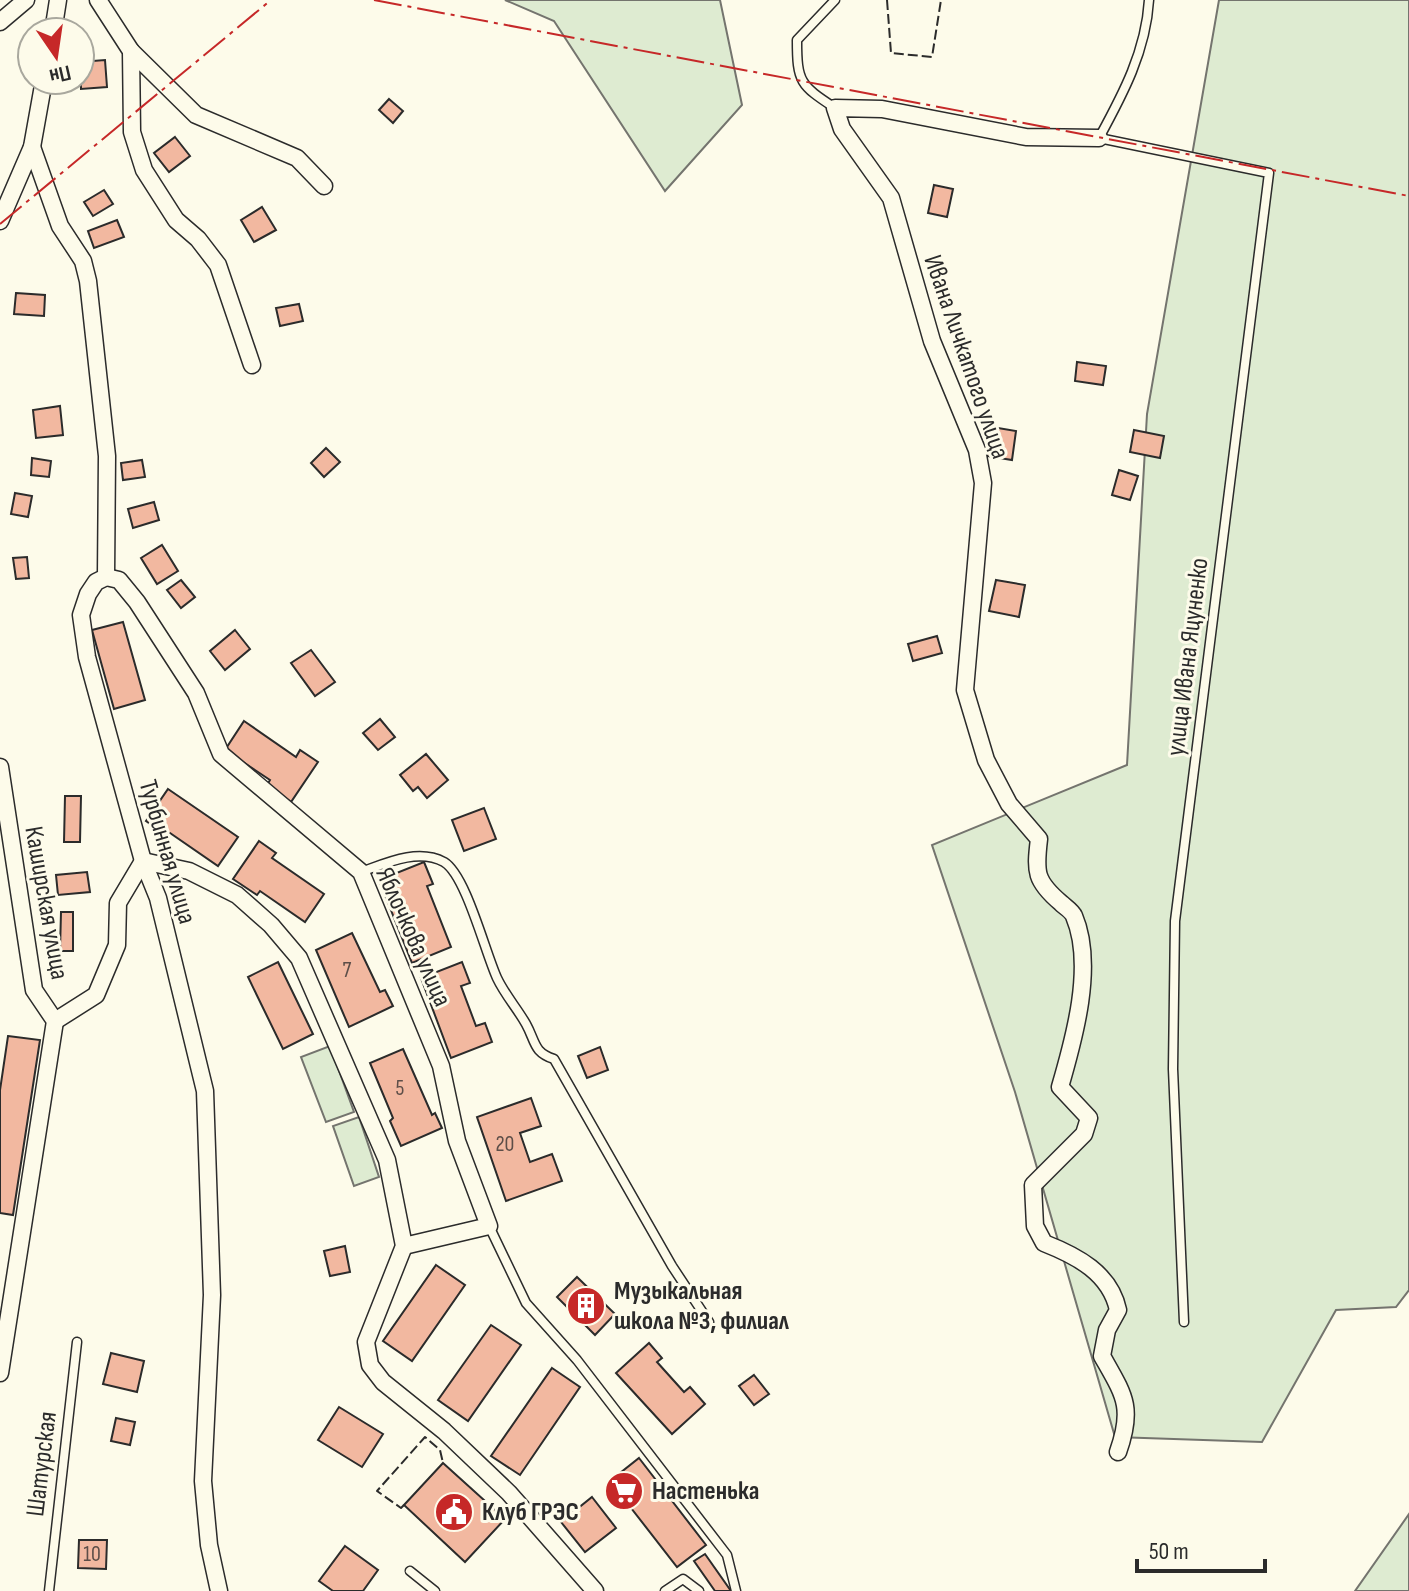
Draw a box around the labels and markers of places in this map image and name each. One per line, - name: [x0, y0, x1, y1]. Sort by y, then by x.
- place label: Музыкальная школа №3, филиал: [614, 1276, 790, 1337]
- building icon: Музыкальная школа №3, филиал: [565, 1285, 607, 1327]
- supermarket icon: Настенька: [603, 1470, 645, 1512]
- place label: Настенька: [652, 1476, 759, 1507]
- public building icon: Клуб ГРЭС: [433, 1491, 475, 1533]
- place label: Клуб ГРЭС: [482, 1497, 579, 1528]

